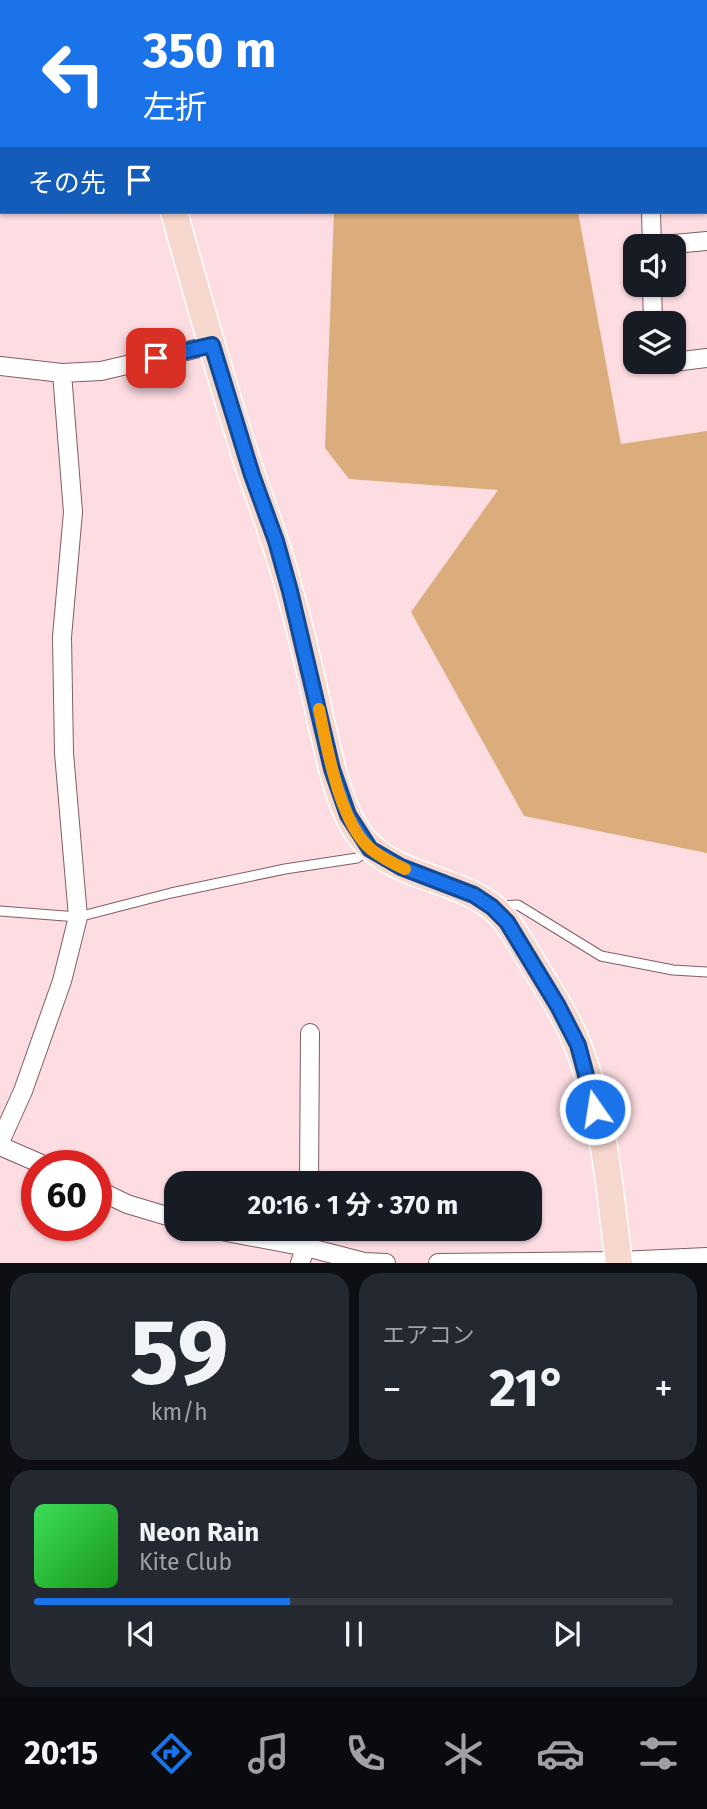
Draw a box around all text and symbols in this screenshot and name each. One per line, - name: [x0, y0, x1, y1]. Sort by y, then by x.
- text: 350 m: [143, 21, 276, 80]
- icon: left: [28, 28, 119, 119]
- text: 左折: [143, 88, 207, 126]
- icon: arrive: [120, 161, 158, 199]
- text: その先: [28, 168, 106, 199]
- map controls: [623, 234, 686, 374]
- button: sound: [623, 234, 686, 297]
- button: layers: [623, 311, 686, 374]
- pin: [126, 328, 186, 388]
- icon: arrive: [137, 339, 175, 377]
- position arrow: [558, 1072, 632, 1146]
- speed limit sign: 60: [21, 1150, 112, 1241]
- text: 20:16 · 1 分 · 370 m: [248, 1190, 458, 1221]
- text: 59: [130, 1298, 228, 1407]
- text: エアコン: [383, 1321, 475, 1349]
- text: 21°: [489, 1357, 566, 1420]
- text: −: [383, 1366, 402, 1412]
- text: +: [654, 1366, 673, 1412]
- text: km/h: [151, 1398, 208, 1426]
- text: Neon Rain: [139, 1517, 259, 1548]
- text: Kite Club: [139, 1548, 232, 1576]
- icon: previous: [122, 1615, 160, 1653]
- icon: pause: [335, 1615, 373, 1653]
- icon: next: [548, 1615, 586, 1653]
- icon: directions: [147, 1729, 196, 1778]
- icon: music: [244, 1729, 293, 1778]
- icon: phone: [341, 1729, 390, 1778]
- icon: climate: [439, 1729, 488, 1778]
- icon: car: [536, 1729, 585, 1778]
- icon: filters: [634, 1729, 683, 1778]
- text: 20:15: [24, 1734, 98, 1772]

